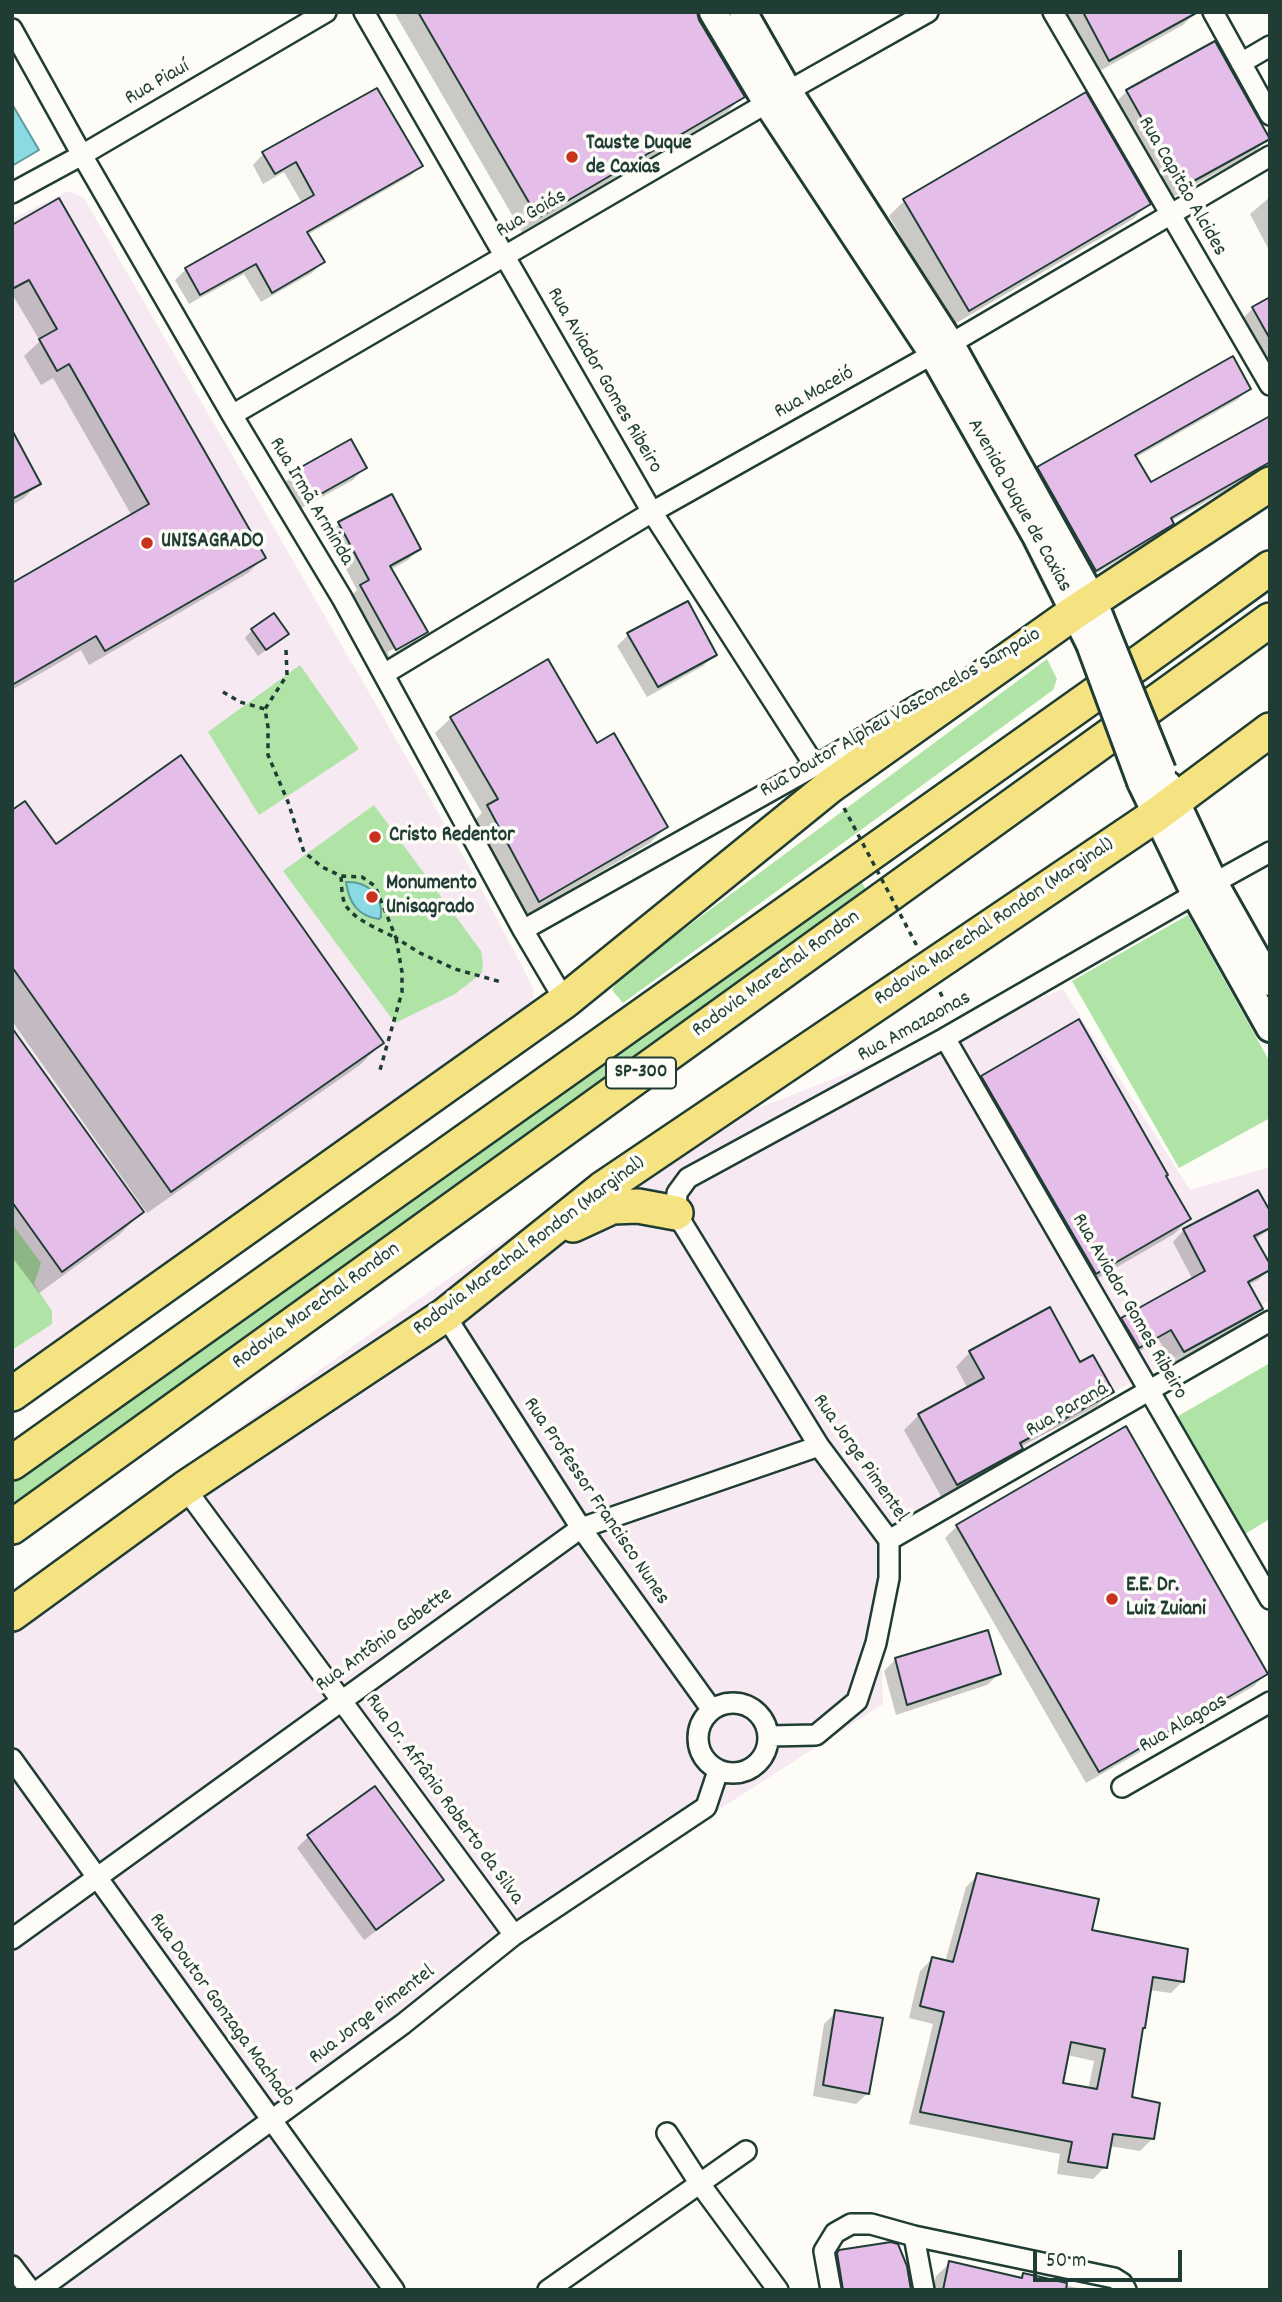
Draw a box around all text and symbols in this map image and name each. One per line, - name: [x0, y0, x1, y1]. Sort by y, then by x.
- street label: Rua Piauí: [121, 56, 195, 112]
- street label: Rua Capitão Alcides: [1131, 113, 1231, 261]
- place label: Tauste Duque de Caxias: [586, 132, 691, 182]
- marker: Tauste Duque de Caxias: [564, 149, 580, 165]
- street label: Rua Goiás: [492, 185, 572, 245]
- street label: Rua Aviador Gomes Ribeiro: [540, 284, 666, 478]
- street label: Rua Maceió: [771, 362, 859, 426]
- street label: Avenida Duque de Caxias: [960, 415, 1076, 597]
- street label: Rua Irmã Arminda: [262, 433, 358, 571]
- place label: UNISAGRADO: [161, 530, 264, 556]
- marker: UNISAGRADO: [139, 535, 155, 551]
- street label: Rua Doutor Alpheu Vasconcelos Sampaio: [756, 623, 1046, 805]
- place label: Cristo Redentor: [389, 824, 515, 850]
- marker: Cristo Redentor: [367, 829, 383, 845]
- street label: Rodovia Marechal Rondon (Marginal): [870, 833, 1120, 1013]
- place label: Monumento Unisagrado: [386, 872, 477, 922]
- marker: Monumento Unisagrado: [364, 889, 380, 905]
- street label: Rodovia Marechal Rondon: [688, 906, 866, 1044]
- street label: Rua Amazaonas: [854, 987, 976, 1069]
- road number: SP-300: [606, 1058, 676, 1088]
- street label: Rodovia Marechal Rondon (Marginal): [409, 1151, 651, 1343]
- street label: Rua Aviador Gomes Ribeiro: [1065, 1210, 1191, 1404]
- street label: Rodovia Marechal Rondon: [228, 1238, 406, 1376]
- street label: Rua Paraná: [1022, 1377, 1114, 1445]
- street label: Rua Jorge Pimentel: [805, 1390, 913, 1528]
- street label: Rua Professor Francisco Nunes: [516, 1394, 674, 1610]
- place label: E.E. Dr. Luiz Zuiani: [1126, 1574, 1206, 1624]
- street label: Rua Antônio Gobette: [312, 1583, 458, 1699]
- marker: E.E. Dr. Luiz Zuiani: [1104, 1591, 1120, 1607]
- street label: Rua Dr. Afrânio Roberto da Silva: [358, 1690, 528, 1910]
- street label: Rua Alagoas: [1135, 1690, 1233, 1760]
- street label: Rua Doutor Gonzaga Machado: [142, 1909, 300, 2113]
- street label: Rua Jorge Pimentel: [305, 1961, 441, 2071]
- scale bar: [1037, 2236, 1186, 2280]
- text: 50 m: [1046, 2247, 1086, 2277]

